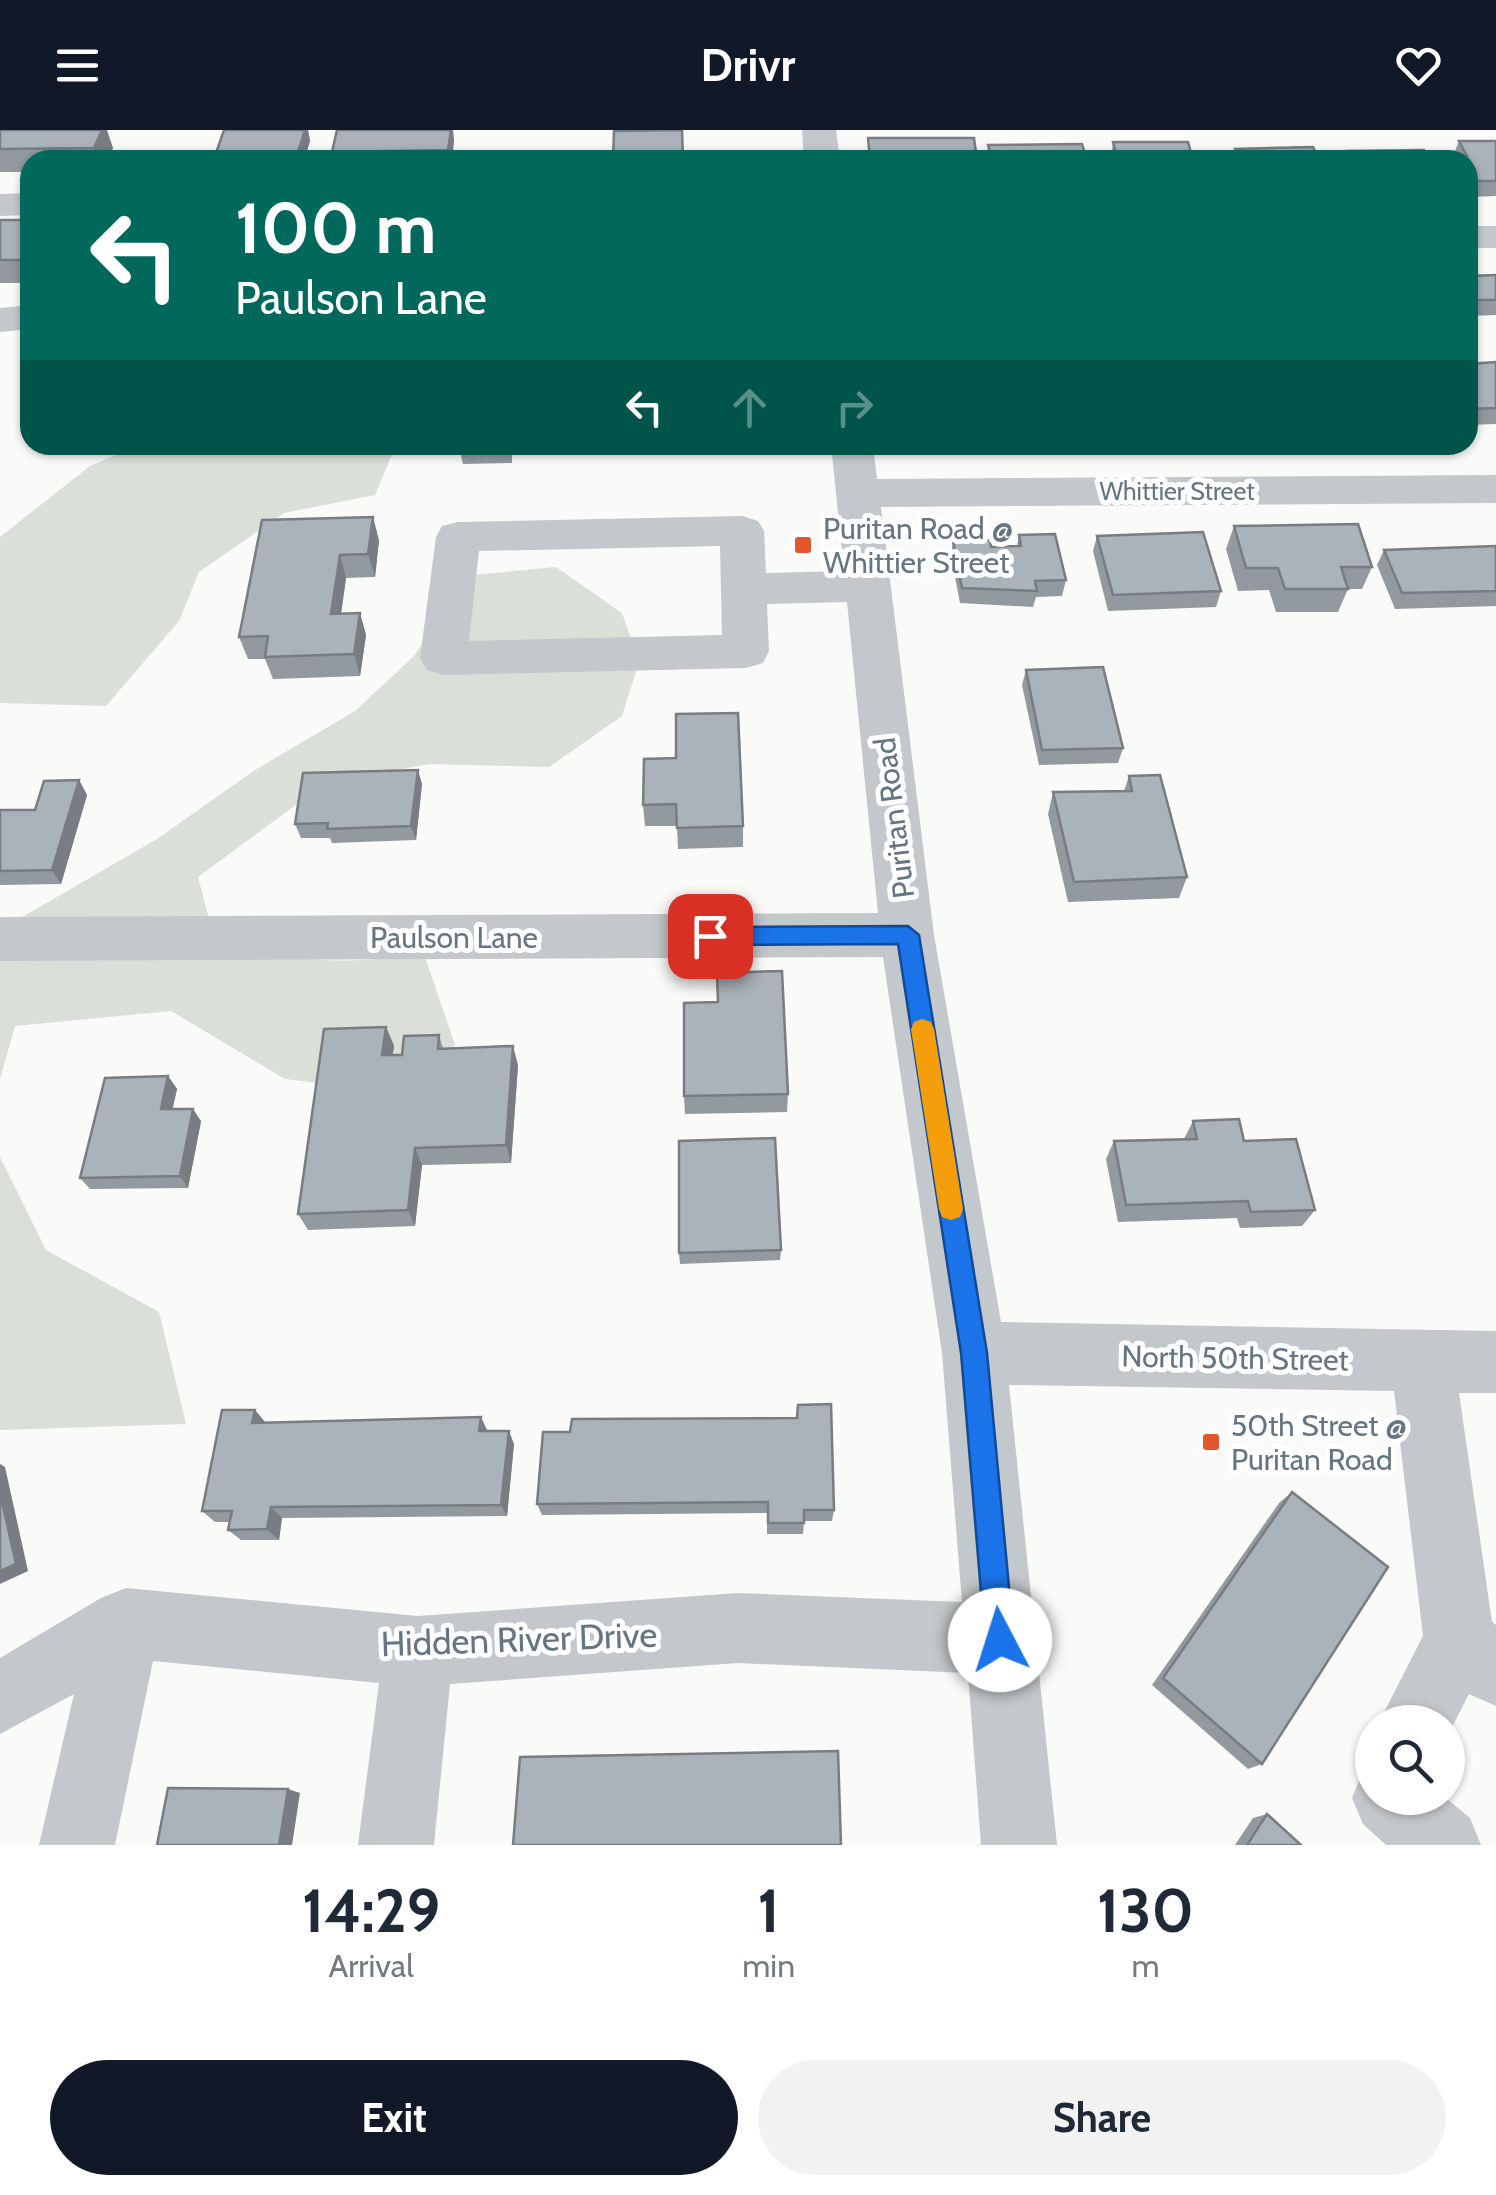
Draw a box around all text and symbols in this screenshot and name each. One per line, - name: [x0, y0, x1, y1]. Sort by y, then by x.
- icon: menu: [50, 38, 105, 93]
- text: Drivr: [701, 38, 795, 92]
- icon: heart: [1391, 38, 1446, 93]
- text: 100 m: [235, 185, 436, 271]
- icon: left: [70, 190, 200, 320]
- text: Paulson Lane: [235, 271, 487, 325]
- icon: left: [617, 380, 672, 435]
- icon: ahead: [722, 380, 777, 435]
- icon: right: [827, 380, 882, 435]
- street label: Whittier Street: [1099, 476, 1255, 506]
- place label: Puritan Road @ Whittier Street: [823, 510, 1013, 581]
- marker: Puritan Road @ Whittier Street: [792, 534, 814, 556]
- street label: Puritan Road: [866, 736, 922, 900]
- pin: [668, 894, 753, 979]
- icon: arrive: [683, 909, 738, 964]
- street label: Paulson Lane: [370, 919, 538, 956]
- street label: North 50th Street: [1121, 1338, 1349, 1378]
- place label: 50th Street @ Puritan Road: [1231, 1407, 1407, 1478]
- marker: 50th Street @ Puritan Road: [1200, 1431, 1222, 1453]
- position arrow: [948, 1588, 1052, 1692]
- street label: Hidden River Drive: [380, 1613, 658, 1665]
- map controls: [1355, 1705, 1465, 1815]
- button: search: [1355, 1705, 1465, 1815]
- text: 14:29: [302, 1874, 440, 1947]
- text: 1: [758, 1874, 780, 1947]
- text: 130: [1097, 1874, 1194, 1947]
- text: Arrival: [329, 1946, 414, 1985]
- text: min: [742, 1946, 795, 1985]
- text: m: [1131, 1946, 1160, 1985]
- button: Exit: [50, 2060, 738, 2175]
- button: Share: [758, 2060, 1446, 2175]

